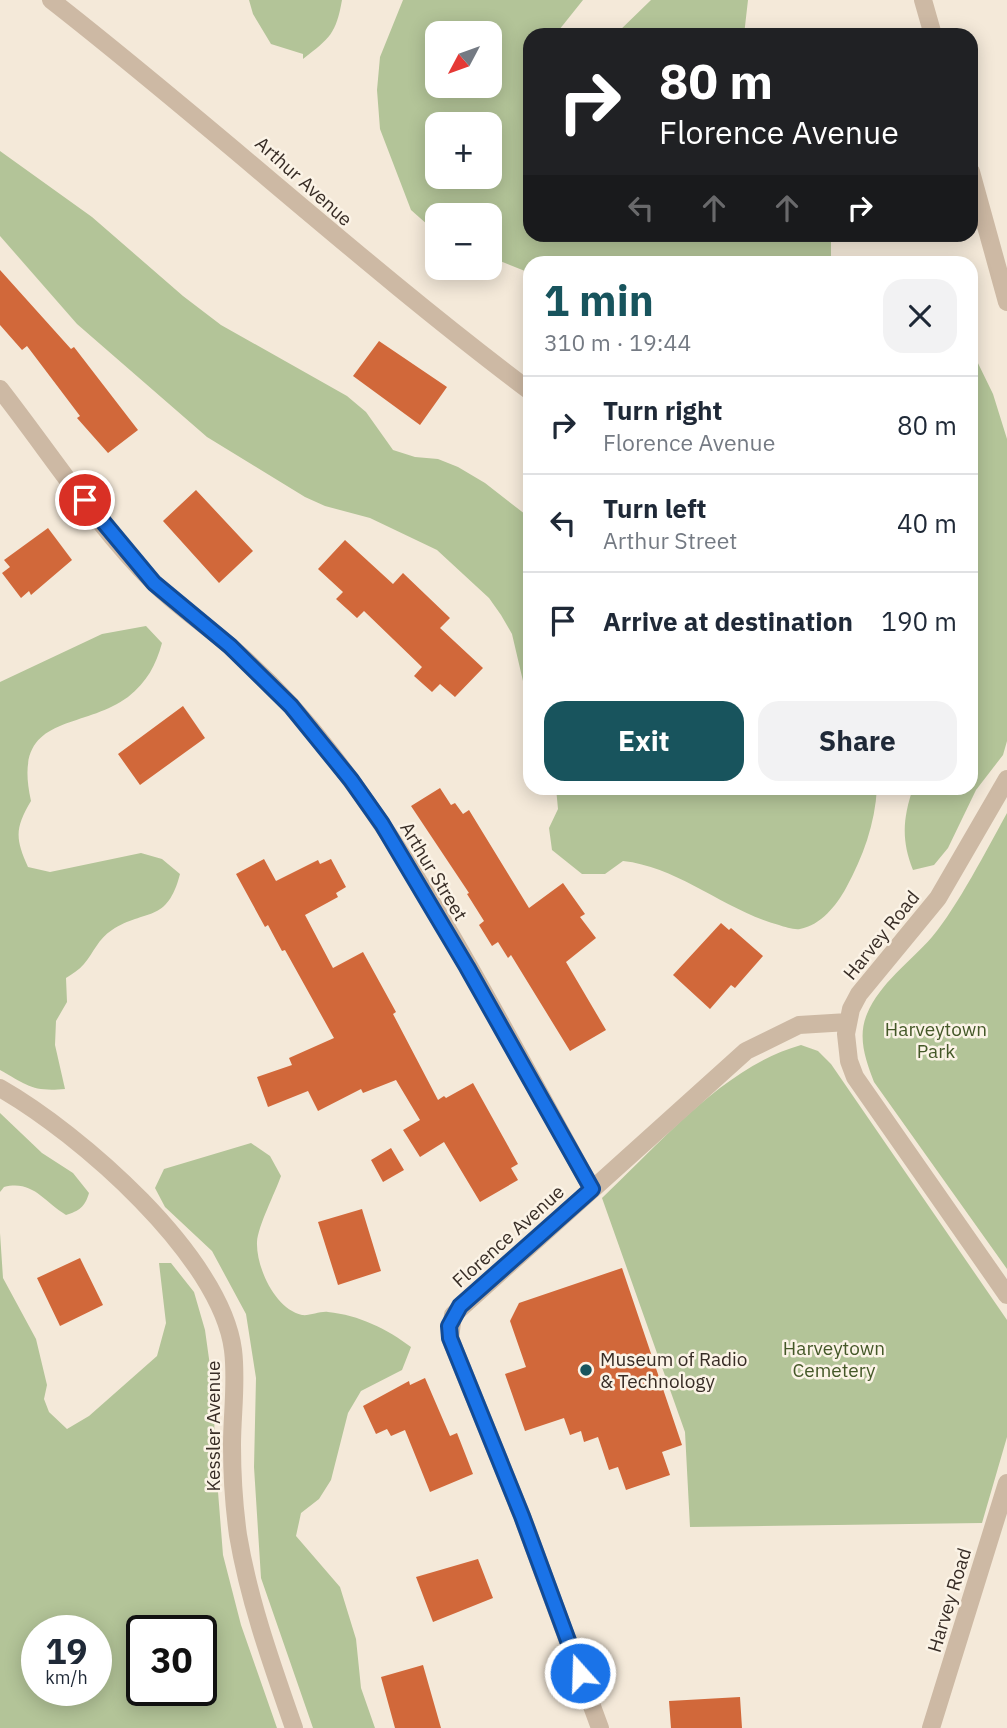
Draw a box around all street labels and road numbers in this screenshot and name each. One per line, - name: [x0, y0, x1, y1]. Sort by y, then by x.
- street label: Arthur Avenue: [250, 131, 358, 231]
- street label: Arthur Street: [395, 817, 473, 925]
- street label: Harvey Road: [838, 886, 924, 984]
- street label: Florence Avenue: [447, 1179, 569, 1293]
- street label: Kessler Avenue: [201, 1361, 225, 1491]
- street label: Harvey Road: [922, 1545, 976, 1655]

